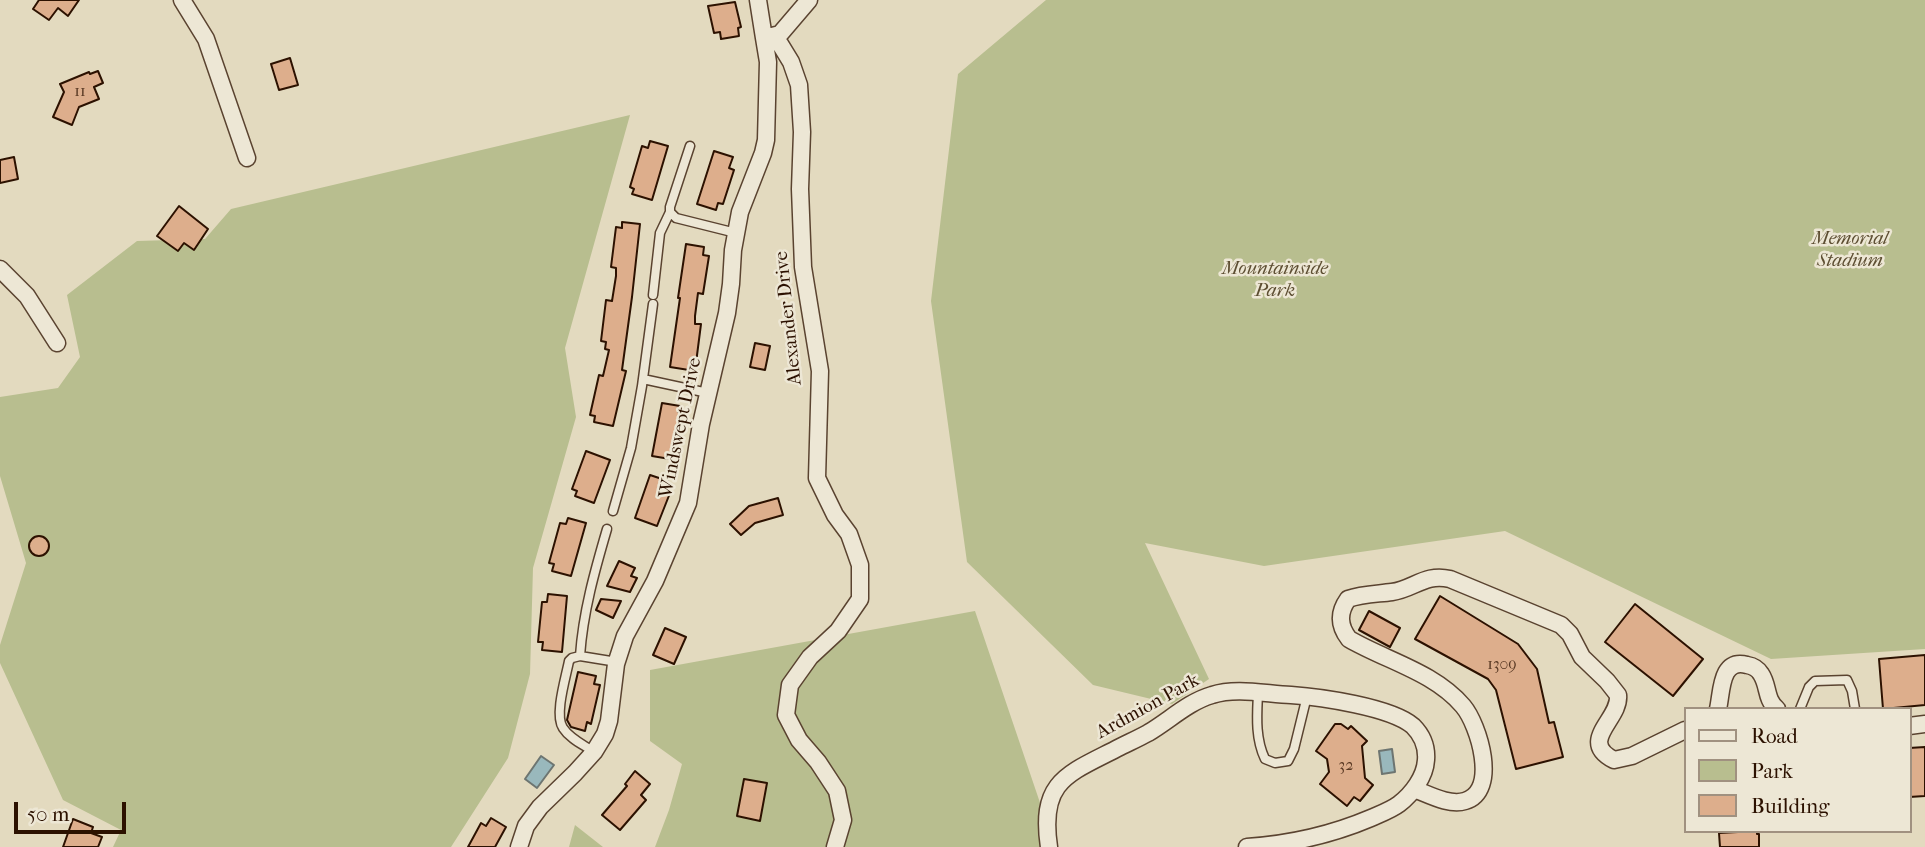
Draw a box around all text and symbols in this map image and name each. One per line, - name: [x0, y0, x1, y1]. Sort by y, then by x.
- house number: 11: [74, 82, 86, 102]
- park label: Memorial Stadium: [1812, 228, 1888, 272]
- street label: Alexander Drive: [771, 250, 807, 386]
- park label: Mountainside Park: [1222, 258, 1328, 302]
- street label: Windswept Drive: [655, 356, 707, 500]
- house number: 1309: [1487, 655, 1517, 675]
- street label: Ardmion Park: [1093, 669, 1203, 745]
- legend: [1684, 707, 1911, 833]
- text: Road: [1751, 724, 1798, 748]
- house number: 32: [1339, 756, 1353, 776]
- text: Park: [1751, 759, 1793, 783]
- scale bar: [18, 788, 130, 832]
- text: Building: [1751, 794, 1829, 818]
- text: 50 m: [27, 802, 70, 826]

